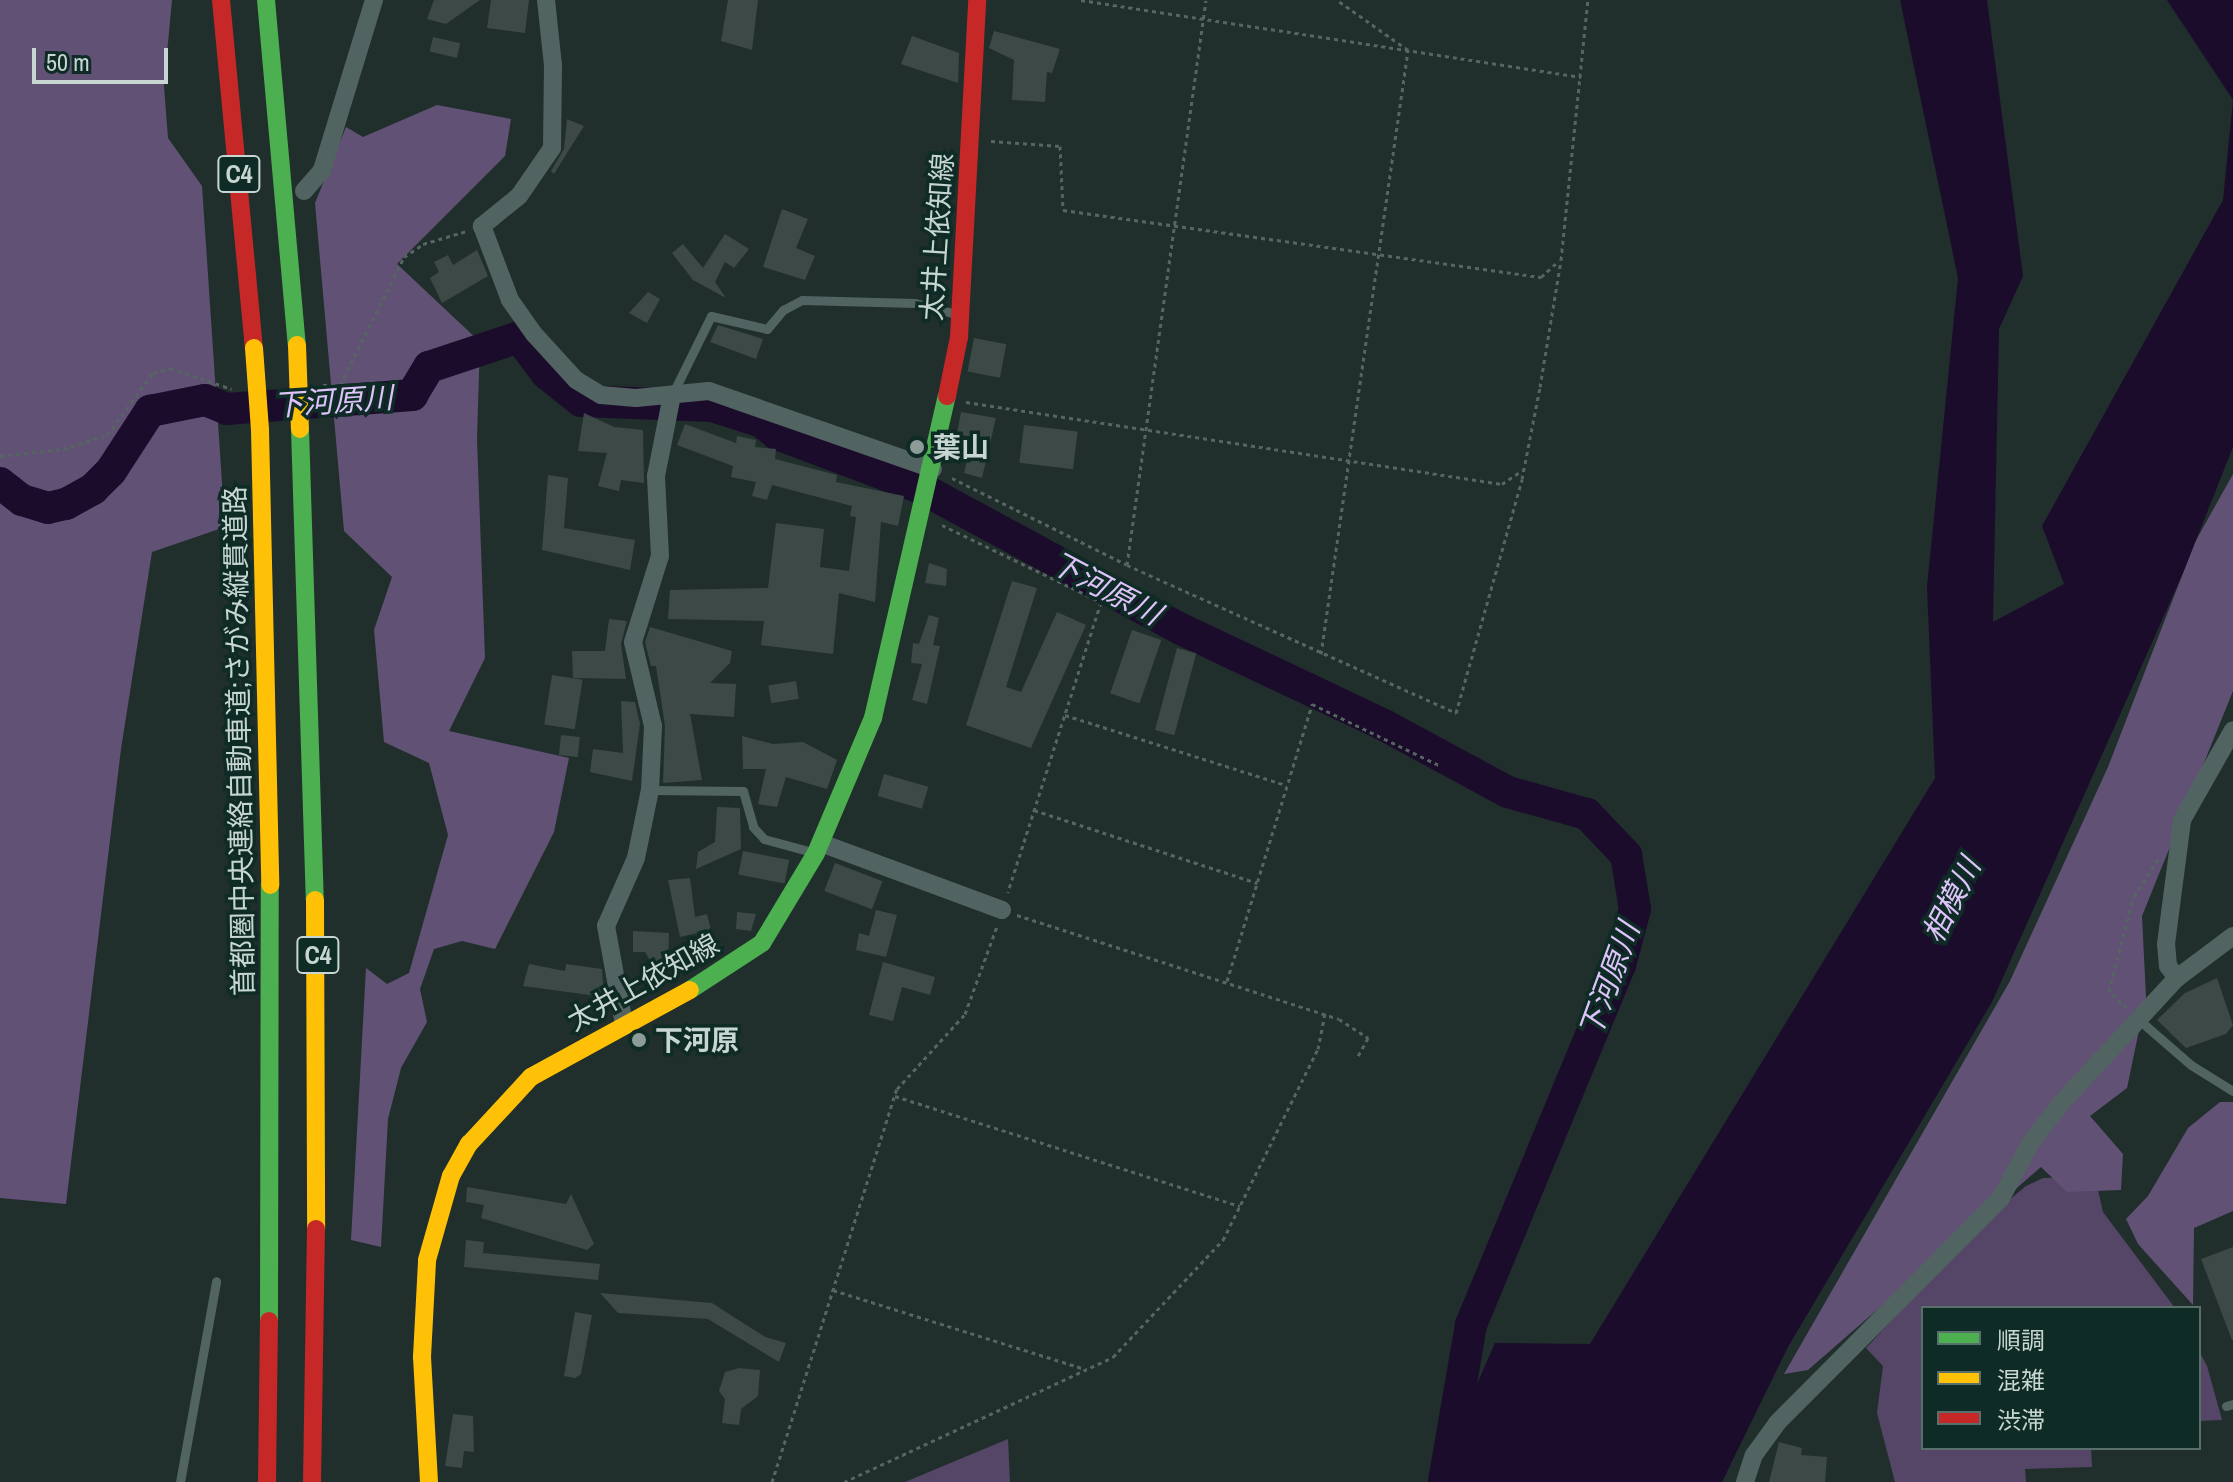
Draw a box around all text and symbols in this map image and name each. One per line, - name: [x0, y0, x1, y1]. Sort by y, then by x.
- scale bar: [36, 32, 172, 82]
- text: 50 m: [46, 46, 90, 78]
- road number: C4: [217, 152, 261, 196]
- street label: 太井上依知線: [914, 152, 960, 322]
- water label: 下河原川: [272, 379, 394, 423]
- place label: 葉山: [933, 430, 989, 464]
- marker: 葉山: [908, 438, 926, 456]
- street label: 首都圏中央連絡自動車道;さがみ縦貫道路: [218, 486, 260, 996]
- water label: 下河原川: [1045, 544, 1167, 632]
- water label: 相模川: [1915, 852, 1987, 948]
- water label: 下河原川: [1572, 917, 1646, 1043]
- street label: 太井上依知線: [561, 927, 725, 1037]
- road number: C4: [296, 933, 340, 977]
- place label: 下河原: [655, 1023, 739, 1057]
- marker: 下河原: [630, 1031, 648, 1049]
- legend: [1921, 1306, 2201, 1450]
- text: 順調: [1997, 1324, 2045, 1356]
- text: 混雑: [1997, 1364, 2045, 1396]
- text: 渋滞: [1997, 1404, 2045, 1436]

